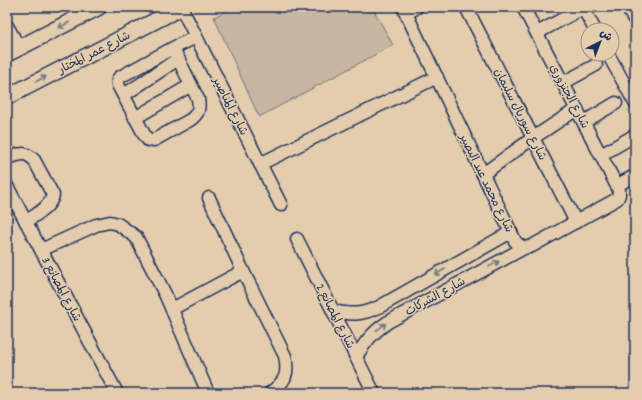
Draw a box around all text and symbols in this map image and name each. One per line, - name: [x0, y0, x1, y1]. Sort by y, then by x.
- one-way arrow: [59, 21, 71, 29]
- north arrow: [580, 22, 620, 62]
- text: ش: [596, 26, 615, 46]
- street label: شارع عمر المختار: [55, 28, 134, 79]
- street label: شارع الجنزوري: [545, 61, 593, 132]
- street label: شارع سوريال سليمان: [489, 66, 550, 164]
- one-way arrow: [35, 74, 47, 82]
- street label: شارع المناصير: [207, 74, 252, 139]
- street label: شارع محمد عبد البصير: [454, 131, 517, 236]
- street label: شارع المصانع 3: [37, 254, 85, 325]
- one-way arrow: [488, 260, 500, 268]
- one-way arrow: [434, 269, 446, 277]
- street label: شارع الشركات: [402, 274, 469, 321]
- street label: شارع المصانع 2: [311, 281, 358, 352]
- one-way arrow: [375, 323, 386, 332]

